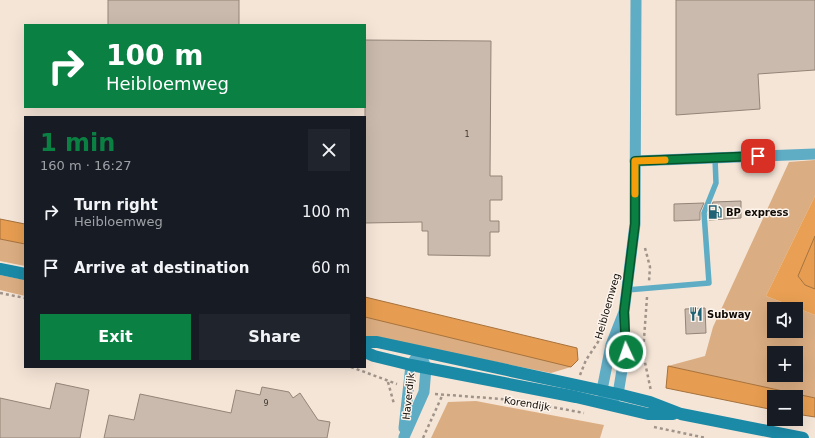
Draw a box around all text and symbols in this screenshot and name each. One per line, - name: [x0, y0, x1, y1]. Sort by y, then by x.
- text: 100 m: [106, 39, 203, 72]
- icon: right: [40, 40, 92, 92]
- text: Heibloemweg: [106, 73, 229, 94]
- text: 1 min: [40, 129, 115, 157]
- button: close: [308, 129, 350, 171]
- house number: 1: [464, 130, 470, 139]
- pin: [741, 139, 775, 173]
- icon: arrive: [747, 145, 769, 167]
- text: 160 m · 16:27: [40, 158, 131, 173]
- text: Turn right: [74, 196, 158, 214]
- icon: right: [40, 201, 62, 223]
- text: 100 m: [302, 203, 350, 221]
- fuel station icon: BP express: [707, 204, 723, 220]
- place label: BP express: [726, 207, 788, 218]
- text: Heibloemweg: [74, 214, 163, 229]
- icon: arrive: [40, 257, 62, 279]
- text: Arrive at destination: [74, 259, 249, 277]
- text: 60 m: [312, 259, 350, 277]
- street label: Heibloemweg: [593, 272, 622, 340]
- map controls: [767, 302, 803, 426]
- button: sound: [767, 302, 803, 338]
- restaurant icon: Subway: [688, 306, 704, 322]
- place label: Subway: [707, 309, 751, 320]
- button: Exit: [40, 314, 191, 360]
- button: Share: [199, 314, 350, 360]
- position arrow: [605, 331, 647, 373]
- button: +: [767, 346, 803, 382]
- street label: Haverdijk: [401, 372, 416, 420]
- button: −: [767, 390, 803, 426]
- street label: Korendijk: [503, 394, 551, 413]
- house number: 9: [263, 399, 269, 408]

